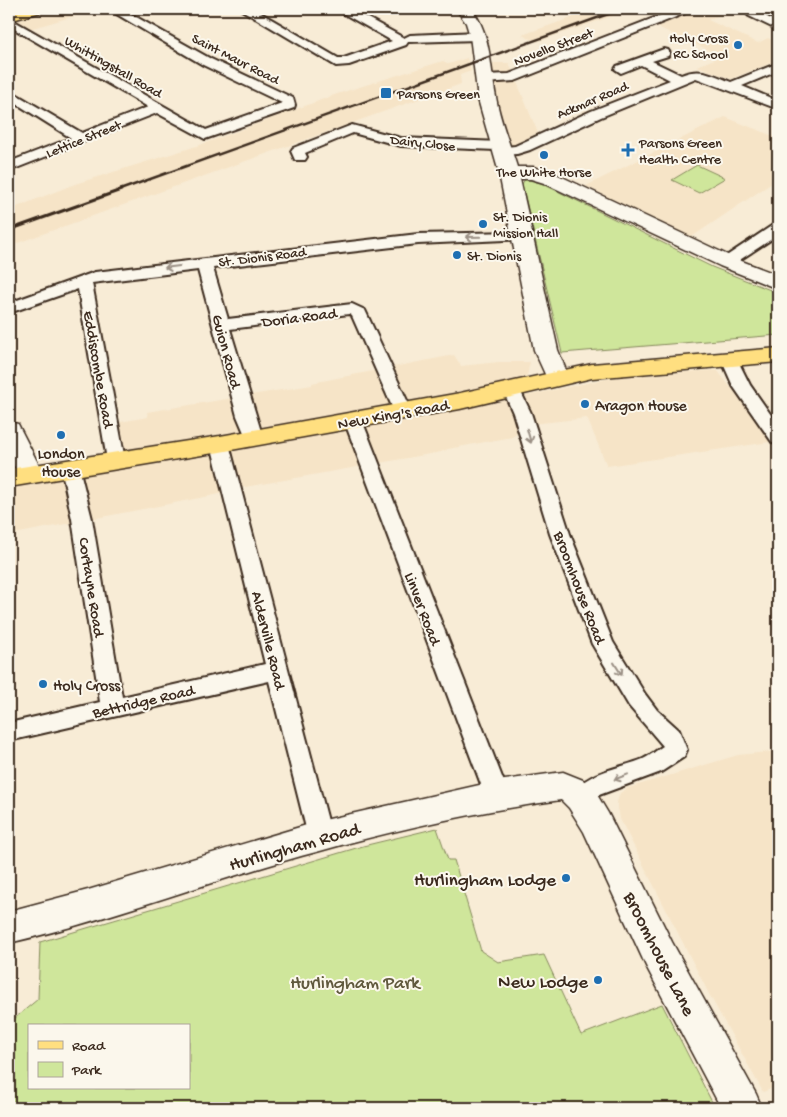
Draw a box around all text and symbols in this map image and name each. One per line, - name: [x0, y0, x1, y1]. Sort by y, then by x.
- street label: Novello Street: [512, 25, 597, 71]
- street label: Saint Maur Road: [188, 31, 283, 90]
- place label: Holy Cross RC School: [669, 31, 729, 64]
- street label: Whittingstall Road: [61, 33, 166, 104]
- marker: Holy Cross RC School: [732, 39, 744, 51]
- street label: Ackmar Road: [555, 78, 633, 124]
- marker: Parsons Green: [379, 86, 393, 100]
- place label: Parsons Green: [396, 87, 480, 104]
- street label: Lettice Street: [44, 117, 125, 163]
- street label: Dairy Close: [388, 133, 457, 156]
- place label: Parsons Green Health Centre: [638, 136, 722, 169]
- marker: Parsons Green Health Centre: [621, 143, 635, 157]
- marker: The White Horse: [538, 149, 550, 161]
- place label: The White Horse: [496, 165, 592, 182]
- place label: St. Dionis Mission Hall: [493, 210, 558, 243]
- marker: St. Dionis Mission Hall: [477, 218, 489, 230]
- one-way arrow: [465, 232, 482, 242]
- street label: St. Dionis Road: [218, 244, 309, 272]
- marker: St. Dionis: [451, 249, 463, 261]
- place label: St. Dionis: [467, 249, 522, 266]
- one-way arrow: [164, 262, 180, 272]
- street label: Doria Road: [260, 305, 340, 334]
- street label: Eddiscombe Road: [77, 310, 116, 431]
- street label: Guion Road: [206, 313, 244, 392]
- street label: New King's Road: [337, 397, 452, 436]
- marker: Aragon House: [579, 398, 591, 410]
- place label: Aragon House: [595, 398, 688, 417]
- one-way arrow: [524, 427, 534, 443]
- marker: London House: [55, 429, 67, 441]
- place label: London House: [37, 446, 85, 483]
- street label: Broomhouse Road: [547, 528, 609, 649]
- street label: Cortayne Road: [72, 536, 107, 640]
- street label: Linver Road: [398, 570, 444, 650]
- street label: Alderville Road: [245, 590, 288, 694]
- one-way arrow: [613, 661, 623, 675]
- marker: Holy Cross: [37, 678, 49, 690]
- place label: Holy Cross: [53, 678, 121, 697]
- street label: Bettridge Road: [90, 682, 198, 725]
- one-way arrow: [614, 773, 629, 782]
- street label: Hurlingham Road: [227, 818, 365, 878]
- place label: Hurlingham Lodge: [414, 870, 556, 893]
- marker: Hurlingham Lodge: [560, 872, 572, 884]
- street label: Broomhouse Lane: [616, 888, 699, 1021]
- place label: New Lodge: [498, 972, 588, 995]
- park label: Hurlingham Park: [290, 973, 421, 996]
- marker: New Lodge: [592, 974, 604, 986]
- legend: [28, 1024, 190, 1090]
- text: Road: [72, 1038, 106, 1056]
- text: Park: [71, 1062, 102, 1080]

